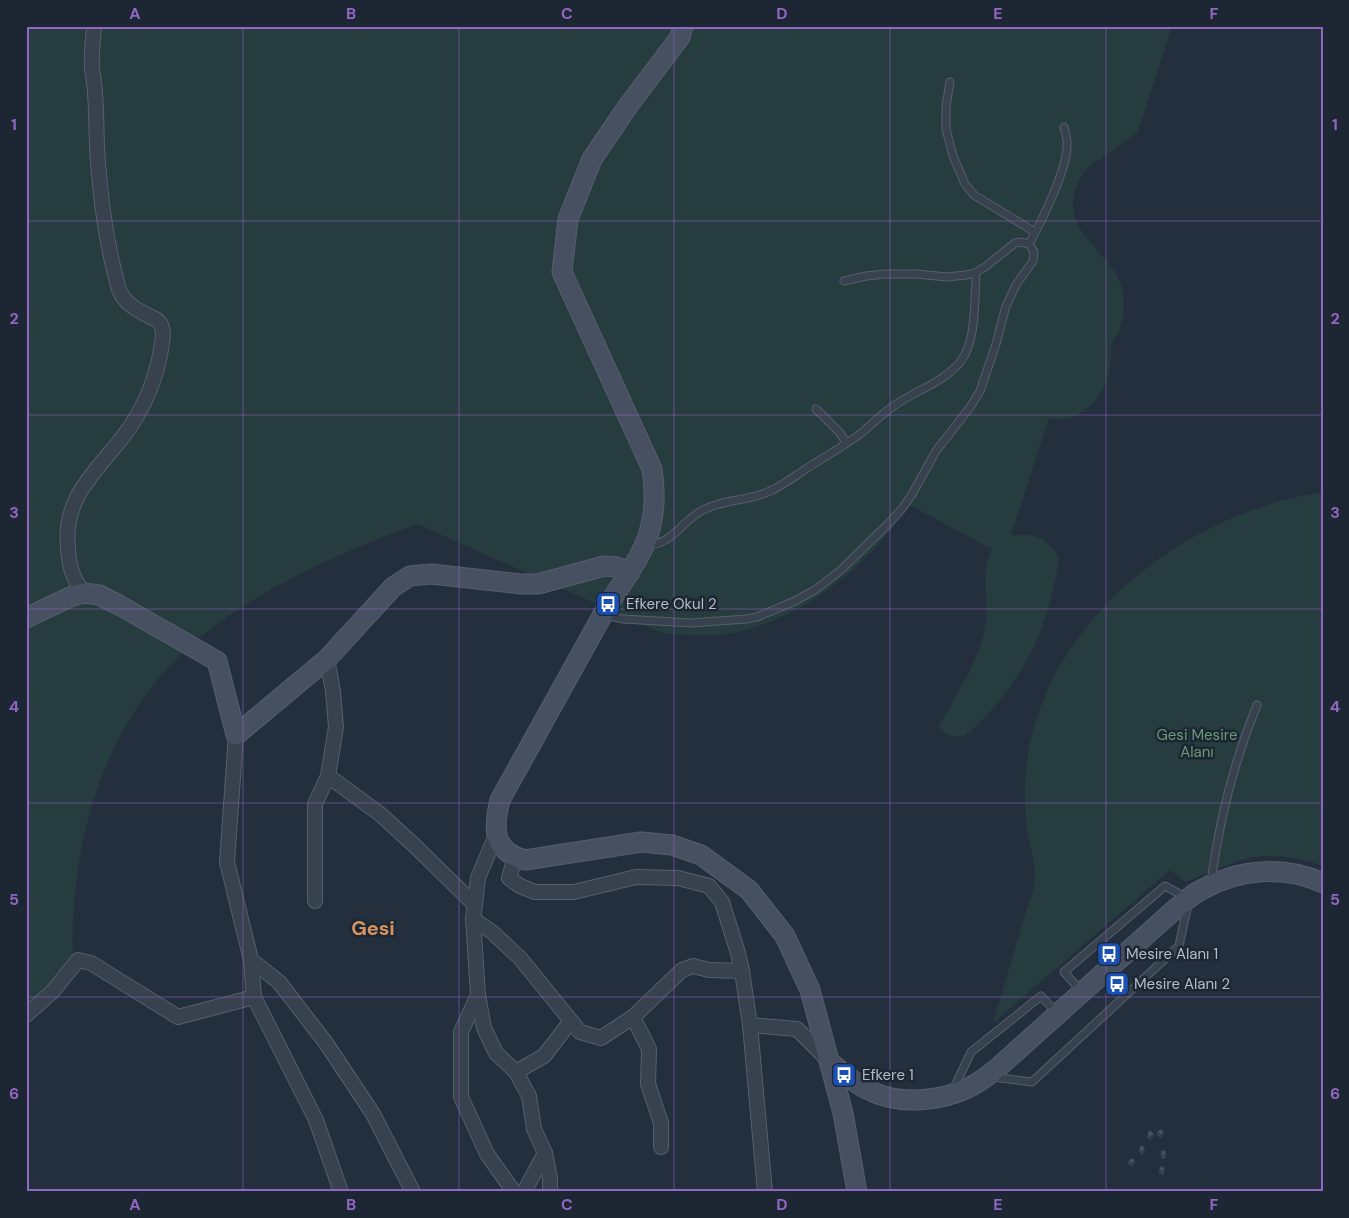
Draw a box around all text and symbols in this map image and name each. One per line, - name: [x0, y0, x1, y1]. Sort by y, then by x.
- text: A: [129, 3, 141, 24]
- text: B: [346, 3, 356, 24]
- text: C: [561, 3, 573, 24]
- text: D: [776, 3, 788, 24]
- text: E: [993, 3, 1003, 24]
- text: F: [1210, 3, 1219, 24]
- text: 1: [11, 114, 17, 135]
- text: 1: [1332, 114, 1338, 135]
- text: 2: [9, 308, 19, 329]
- text: 2: [1330, 308, 1340, 329]
- text: 3: [9, 502, 19, 523]
- text: 3: [1330, 502, 1340, 523]
- bus stop icon: Efkere Okul 2: [595, 591, 621, 617]
- place label: Efkere Okul 2: [626, 594, 717, 614]
- text: 4: [9, 696, 19, 717]
- text: 4: [1330, 696, 1340, 717]
- park label: Gesi Mesire Alanı: [1156, 725, 1238, 762]
- text: 5: [9, 889, 19, 910]
- text: 5: [1330, 889, 1340, 910]
- district label: Gesi: [351, 915, 395, 941]
- bus stop icon: Mesire Alanı 1: [1096, 941, 1122, 967]
- place label: Mesire Alanı 1: [1126, 944, 1218, 964]
- bus stop icon: Mesire Alanı 2: [1104, 971, 1130, 997]
- place label: Mesire Alanı 2: [1134, 974, 1230, 994]
- bus stop icon: Efkere 1: [831, 1062, 857, 1088]
- place label: Efkere 1: [862, 1065, 914, 1085]
- text: 6: [9, 1083, 19, 1104]
- text: 6: [1330, 1083, 1340, 1104]
- text: A: [129, 1194, 141, 1215]
- text: B: [346, 1194, 356, 1215]
- text: C: [561, 1194, 573, 1215]
- text: D: [776, 1194, 788, 1215]
- text: E: [993, 1194, 1003, 1215]
- text: F: [1210, 1194, 1219, 1215]

